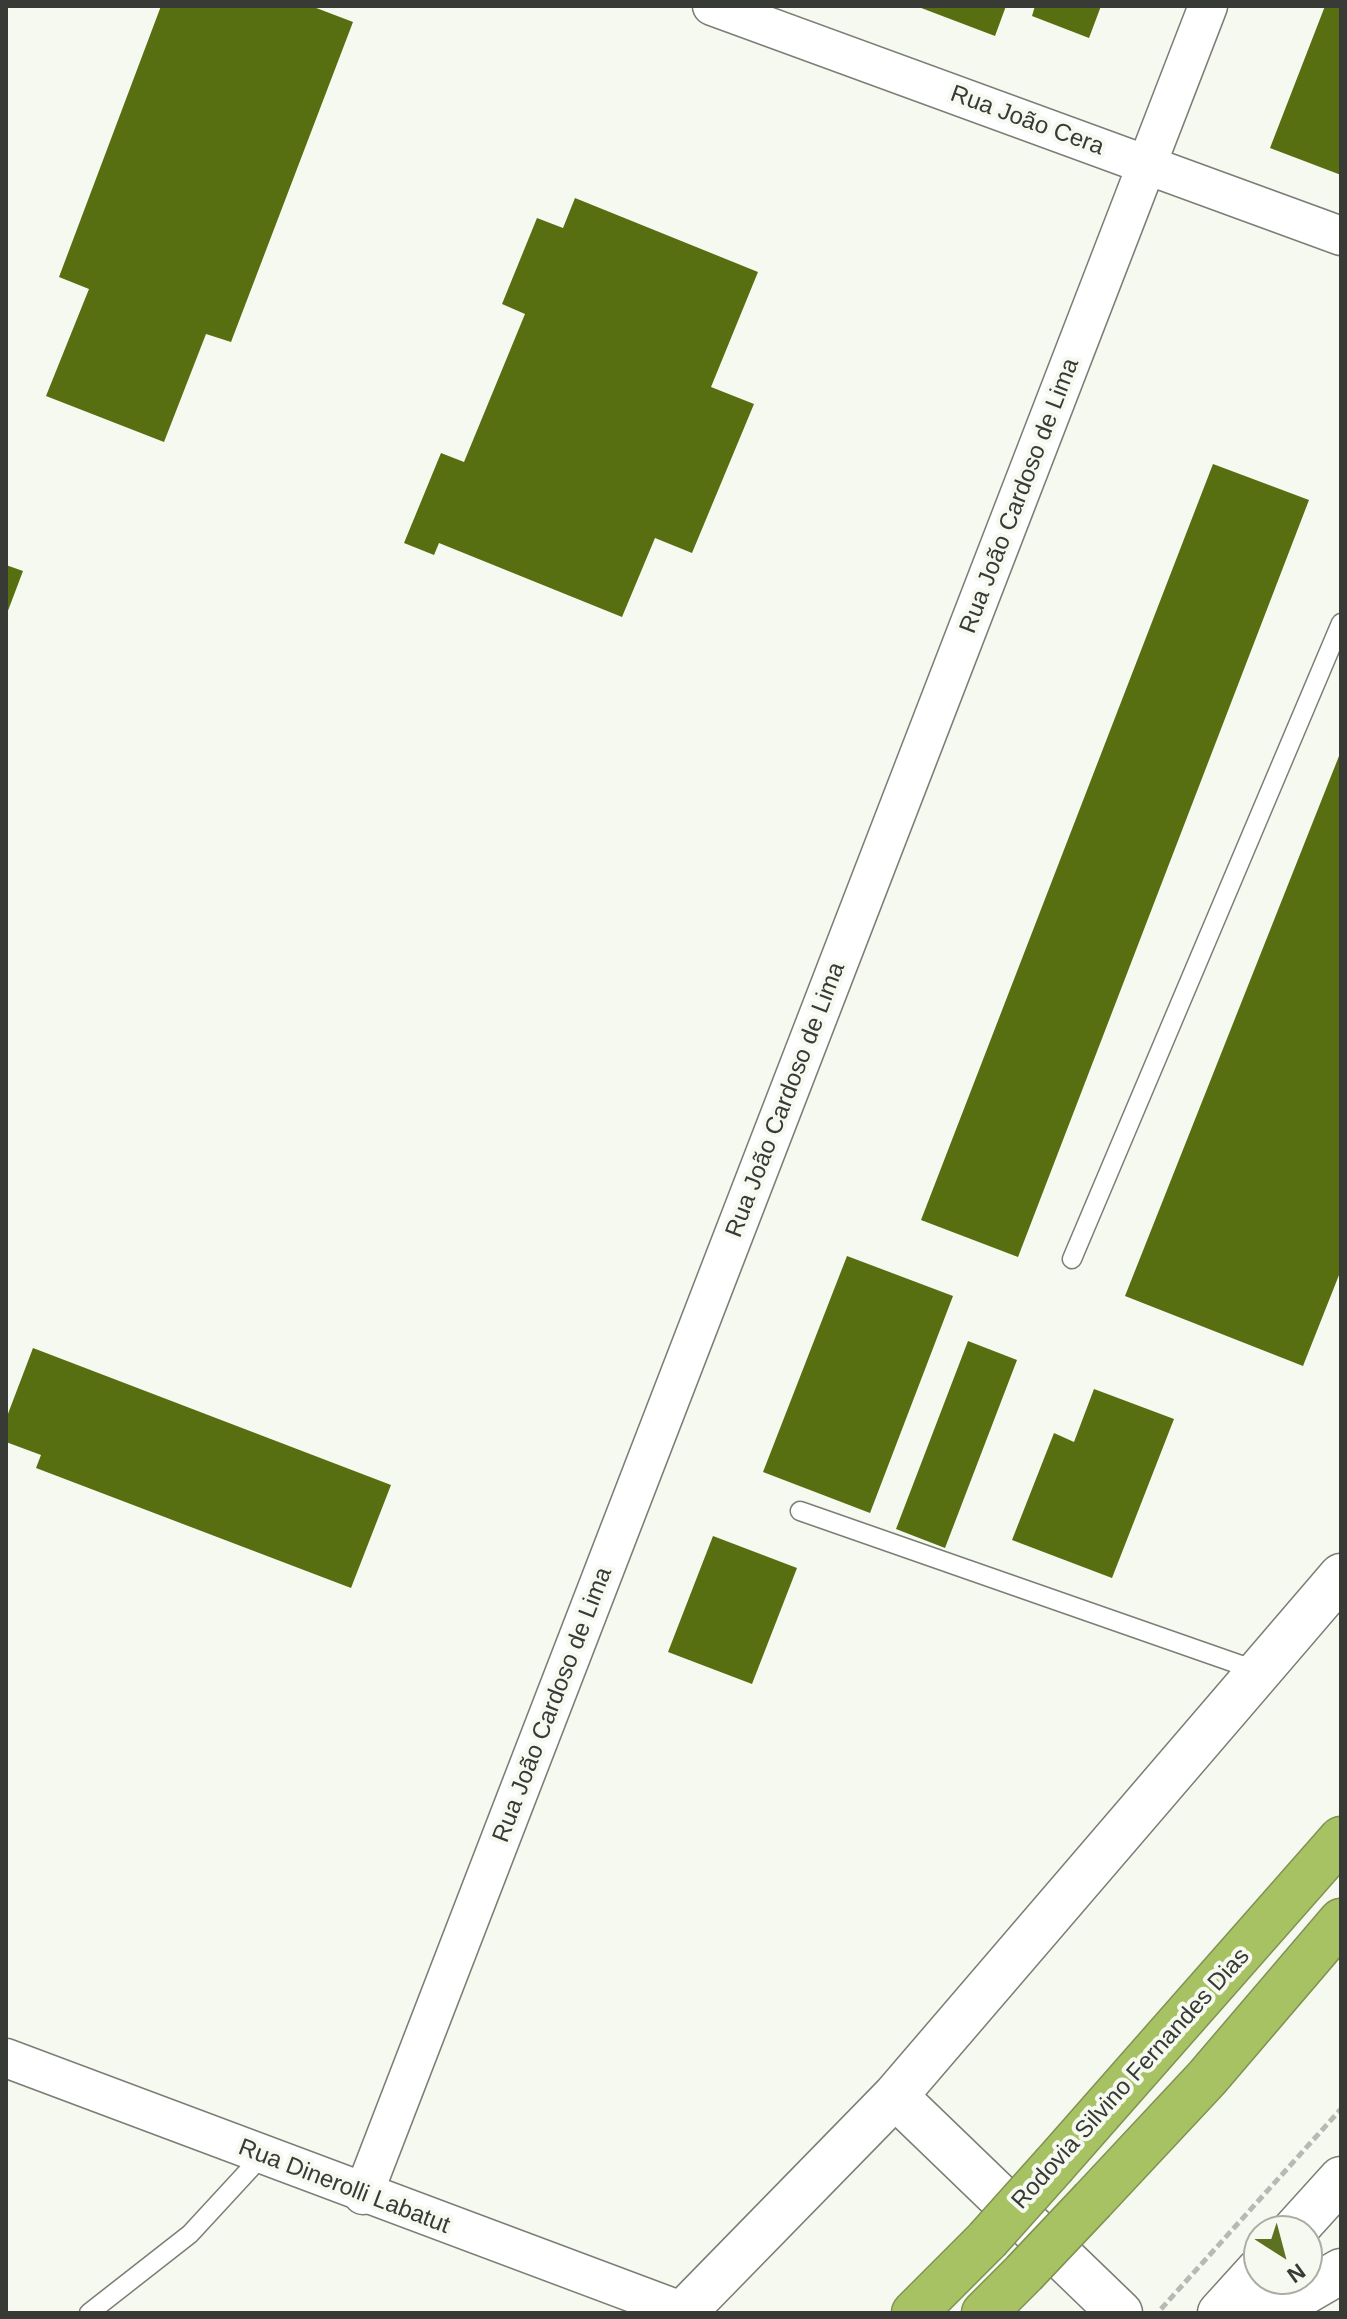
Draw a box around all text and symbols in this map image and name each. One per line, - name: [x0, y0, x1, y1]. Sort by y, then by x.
- street label: Rua João Cera: [946, 80, 1108, 162]
- street label: Rua João Cardoso de Lima: [954, 354, 1086, 638]
- street label: Rua João Cardoso de Lima: [720, 958, 852, 1242]
- street label: Rua João Cardoso de Lima: [487, 1563, 619, 1847]
- street label: Rodovia Silvino Fernandes Dias: [1006, 1942, 1256, 2216]
- street label: Rua Dinerolli Labatut: [234, 2133, 454, 2241]
- north arrow: [1243, 2215, 1323, 2295]
- text: N: [1282, 2258, 1310, 2288]

